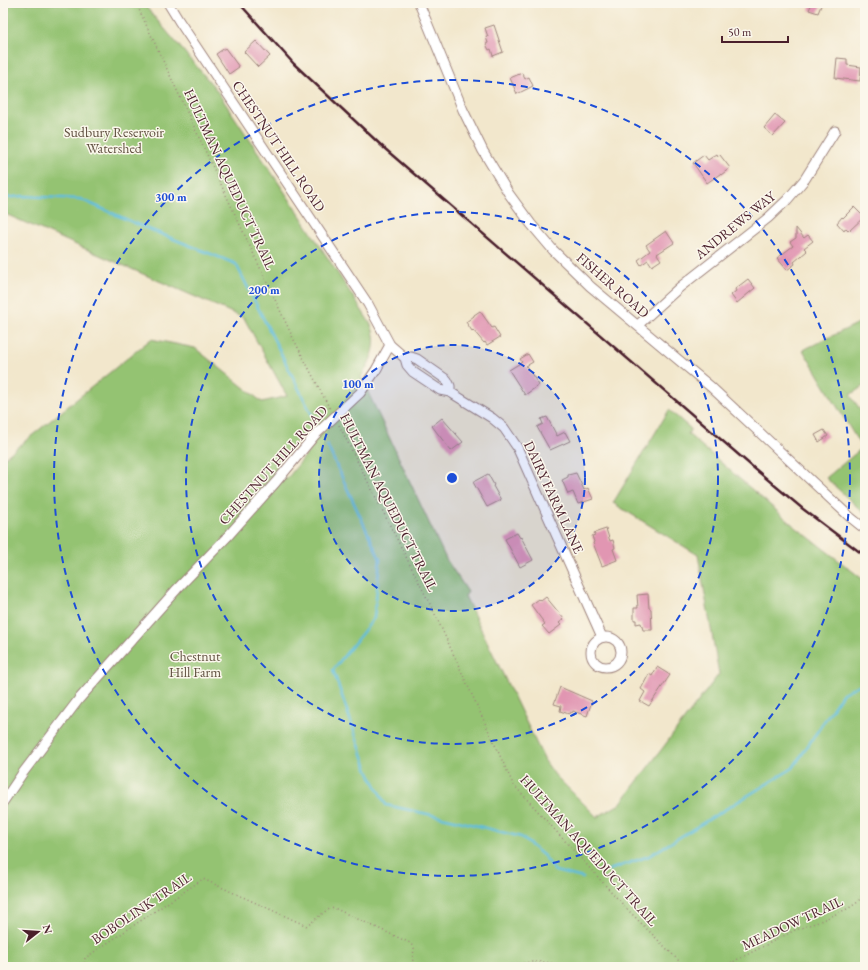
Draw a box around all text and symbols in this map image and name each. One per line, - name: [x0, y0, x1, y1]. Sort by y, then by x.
- scale bar: [722, 18, 788, 44]
- text: 50 m: [728, 24, 752, 40]
- street label: CHESTNUT HILL ROAD: [228, 77, 330, 215]
- street label: HULTMAN AQUEDUCT TRAIL: [180, 86, 280, 273]
- park label: Sudbury Reservoir Watershed: [64, 123, 164, 157]
- street label: ANDREWS WAY: [690, 186, 780, 264]
- text: 300 m: [155, 189, 187, 205]
- street label: FISHER ROAD: [573, 248, 654, 322]
- text: 200 m: [248, 282, 280, 298]
- text: 100 m: [342, 376, 374, 392]
- street label: CHESTNUT HILL ROAD: [215, 401, 332, 528]
- street label: HULTMAN AQUEDUCT TRAIL: [336, 410, 442, 595]
- street label: DAIRY FARM LANE: [520, 438, 588, 556]
- centre of rings: [445, 471, 459, 485]
- park label: Chestnut Hill Farm: [169, 647, 221, 681]
- street label: HULTMAN AQUEDUCT TRAIL: [516, 771, 662, 930]
- street label: BOBOLINK TRAIL: [88, 867, 195, 948]
- street label: MEADOW TRAIL: [739, 891, 846, 954]
- north arrow: [18, 912, 58, 952]
- text: N: [40, 923, 56, 935]

